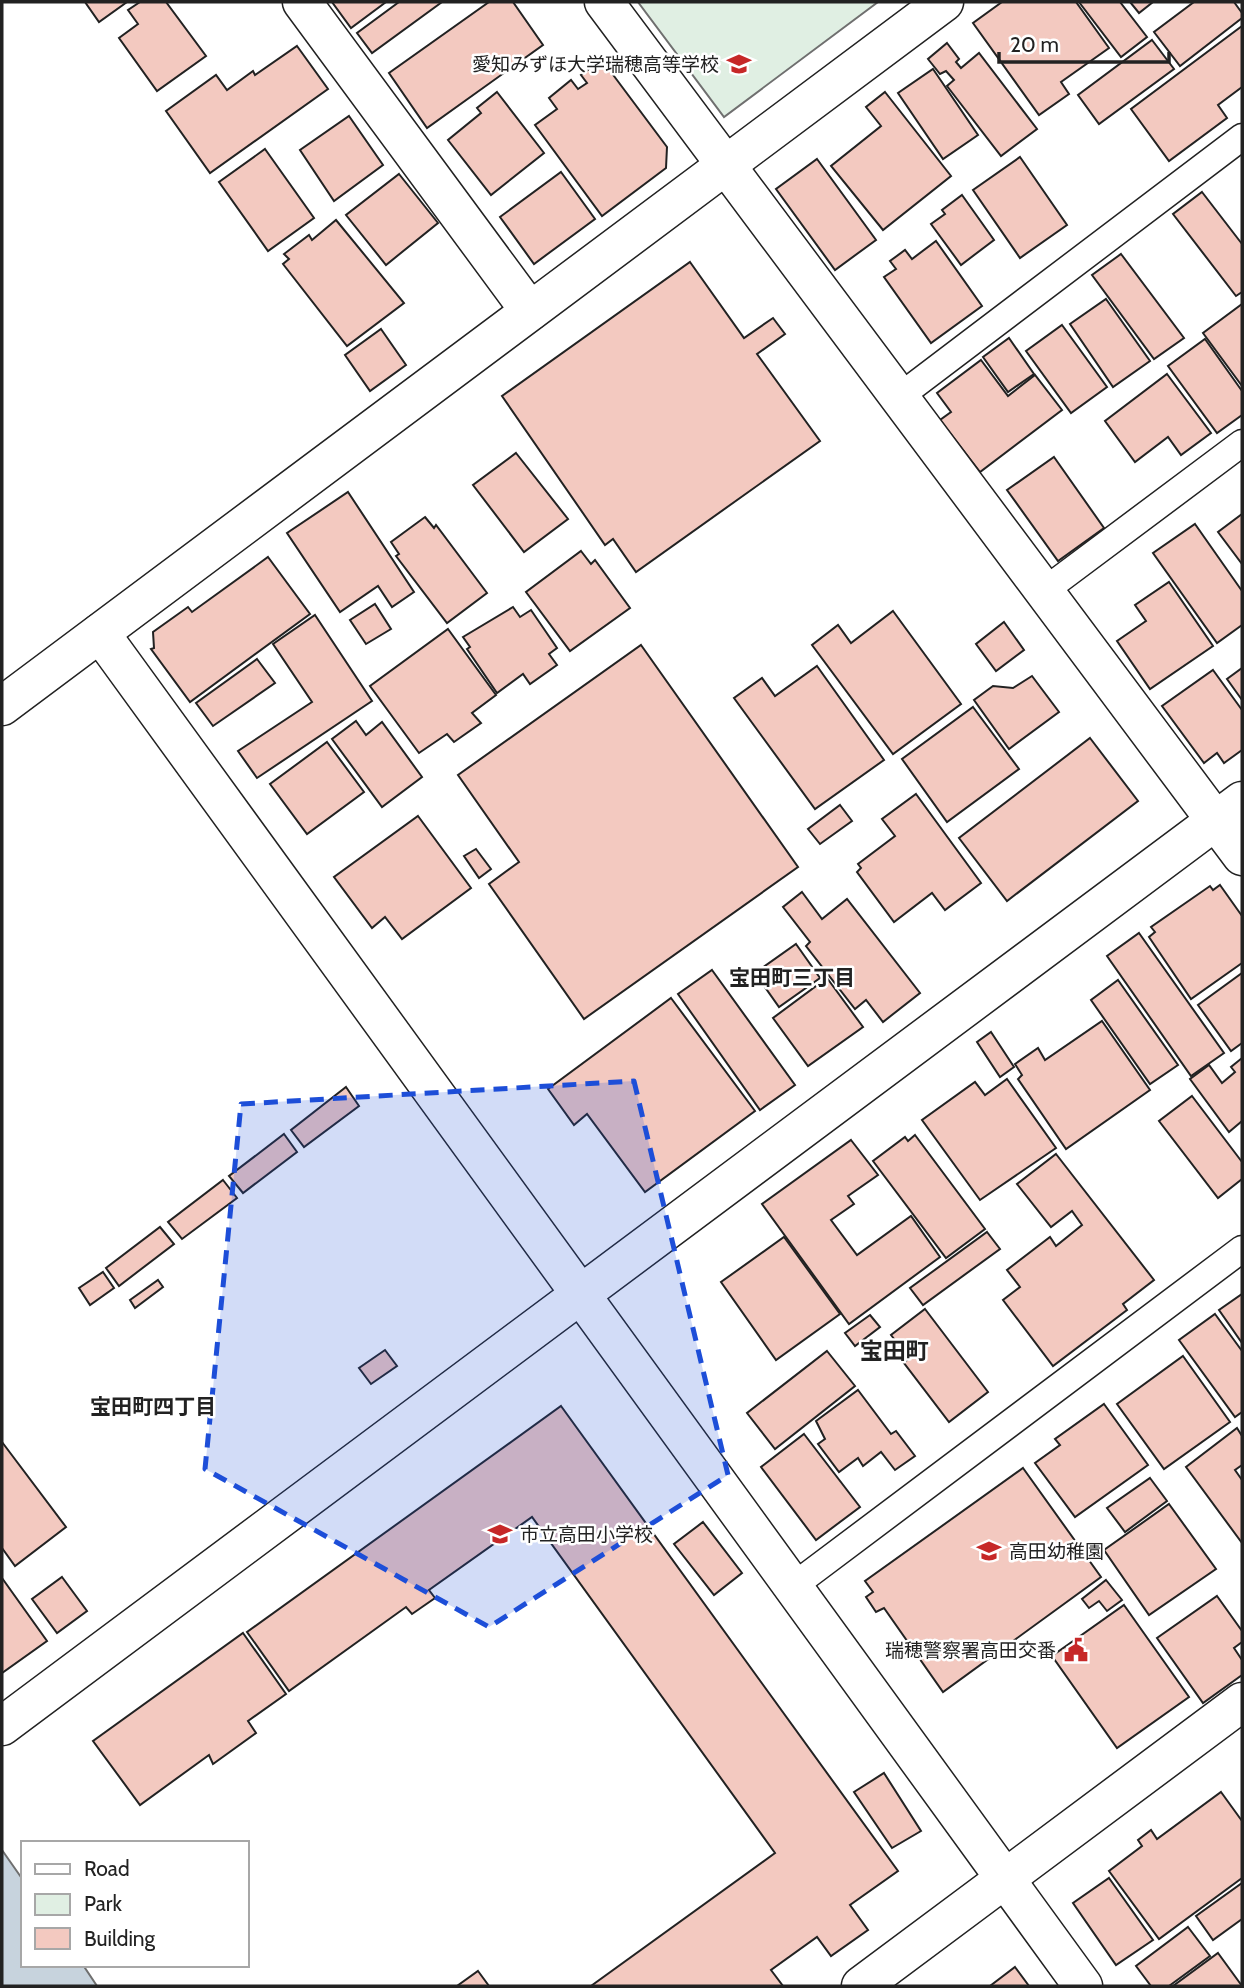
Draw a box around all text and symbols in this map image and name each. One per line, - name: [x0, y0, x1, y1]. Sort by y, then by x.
- scale bar: [999, 21, 1169, 65]
- text: 20 m: [1010, 32, 1059, 57]
- school or university icon: 愛知みずほ大学瑞穂高等学校: [725, 50, 753, 78]
- place label: 愛知みずほ大学瑞穂高等学校: [472, 53, 719, 76]
- district label: 宝田町三丁目: [729, 965, 855, 990]
- district label: 宝田町: [860, 1337, 929, 1365]
- district label: 宝田町四丁目: [90, 1394, 216, 1419]
- school or university icon: 市立高田小学校: [486, 1520, 514, 1548]
- place label: 市立高田小学校: [520, 1523, 653, 1546]
- school or university icon: 高田幼稚園: [975, 1537, 1003, 1565]
- place label: 高田幼稚園: [1009, 1540, 1104, 1563]
- public building icon: 瑞穂警察署高田交番: [1062, 1636, 1090, 1664]
- place label: 瑞穂警察署高田交番: [885, 1639, 1056, 1662]
- legend: [21, 1841, 248, 1967]
- text: Road: [84, 1856, 130, 1881]
- text: Park: [84, 1891, 122, 1916]
- text: Building: [84, 1926, 156, 1951]

